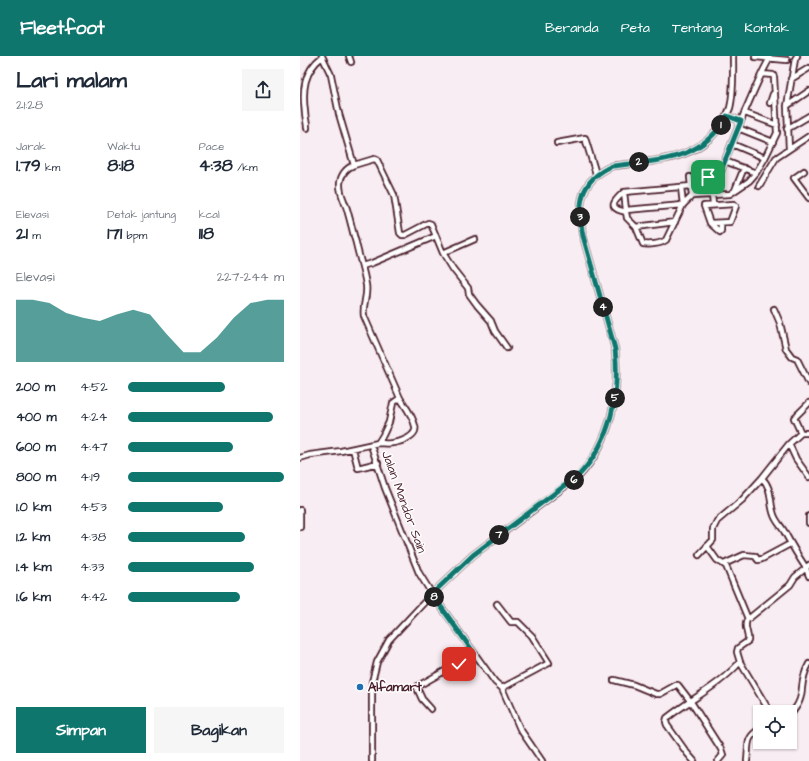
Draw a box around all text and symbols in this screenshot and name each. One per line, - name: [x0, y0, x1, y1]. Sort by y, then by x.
- text: Fleetfoot: [20, 15, 105, 42]
- text: Beranda: [545, 18, 599, 38]
- text: Peta: [621, 18, 650, 38]
- text: Tentang: [672, 18, 722, 38]
- text: Kontak: [744, 18, 789, 38]
- text: Lari malam: [16, 65, 127, 96]
- button: share: [242, 69, 284, 111]
- text: 21:28: [16, 96, 43, 114]
- pin: 1: [711, 115, 731, 135]
- text: 1: [720, 117, 722, 132]
- text: Jarak: [16, 139, 46, 154]
- text: Waktu: [107, 139, 140, 154]
- text: Pace: [199, 139, 224, 154]
- pin: 2: [629, 152, 649, 172]
- text: 1.79: [16, 154, 41, 178]
- text: 8:18: [107, 154, 134, 178]
- text: 4:38: [199, 154, 233, 178]
- text: 2: [636, 154, 642, 169]
- text: km: [41, 160, 60, 175]
- text: /km: [233, 160, 257, 175]
- pin: [691, 160, 725, 194]
- icon: arrive: [697, 166, 719, 188]
- text: Elevasi: [16, 207, 49, 222]
- text: Detak jantung: [107, 207, 176, 222]
- text: kcal: [199, 207, 220, 222]
- pin: 3: [570, 207, 590, 227]
- text: 3: [577, 209, 583, 224]
- text: 21: [16, 222, 28, 246]
- text: 171: [107, 222, 122, 246]
- text: 118: [199, 222, 214, 246]
- text: m: [28, 228, 41, 243]
- text: bpm: [122, 228, 147, 243]
- text: Elevasi: [16, 268, 55, 286]
- text: 227–244 m: [217, 268, 284, 286]
- pin: 4: [593, 297, 613, 317]
- text: 4: [599, 299, 607, 314]
- text: 200 m: [16, 378, 55, 396]
- text: 4:52: [80, 378, 108, 396]
- pin: 5: [605, 388, 625, 408]
- text: 5: [611, 390, 619, 405]
- text: 400 m: [16, 408, 57, 426]
- text: 4:24: [80, 408, 107, 426]
- text: 600 m: [16, 438, 56, 456]
- text: 4:47: [80, 438, 108, 456]
- street label: Jalan Mandor Sain: [377, 448, 431, 556]
- text: 800 m: [16, 468, 56, 486]
- text: 4:19: [80, 468, 100, 486]
- pin: 6: [564, 470, 584, 490]
- text: 6: [571, 472, 577, 487]
- text: 1.0 km: [16, 498, 51, 516]
- text: 4:53: [80, 498, 107, 516]
- pin: 7: [489, 525, 509, 545]
- text: 7: [496, 527, 502, 542]
- text: 1.2 km: [16, 528, 50, 546]
- text: 4:38: [80, 528, 106, 546]
- text: 1.4 km: [16, 558, 52, 576]
- text: 4:33: [80, 558, 104, 576]
- pin: 8: [424, 587, 444, 607]
- text: 1.6 km: [16, 588, 51, 606]
- text: 4:42: [80, 588, 107, 606]
- text: 8: [430, 589, 438, 604]
- pin: [442, 647, 476, 681]
- icon: check: [448, 653, 470, 675]
- place label: Alfamart: [368, 678, 423, 696]
- marker: Alfamart: [355, 682, 365, 692]
- map controls: [753, 705, 797, 749]
- button: locate: [753, 705, 797, 749]
- button: Simpan: [16, 707, 146, 753]
- button: Bagikan: [154, 707, 284, 753]

